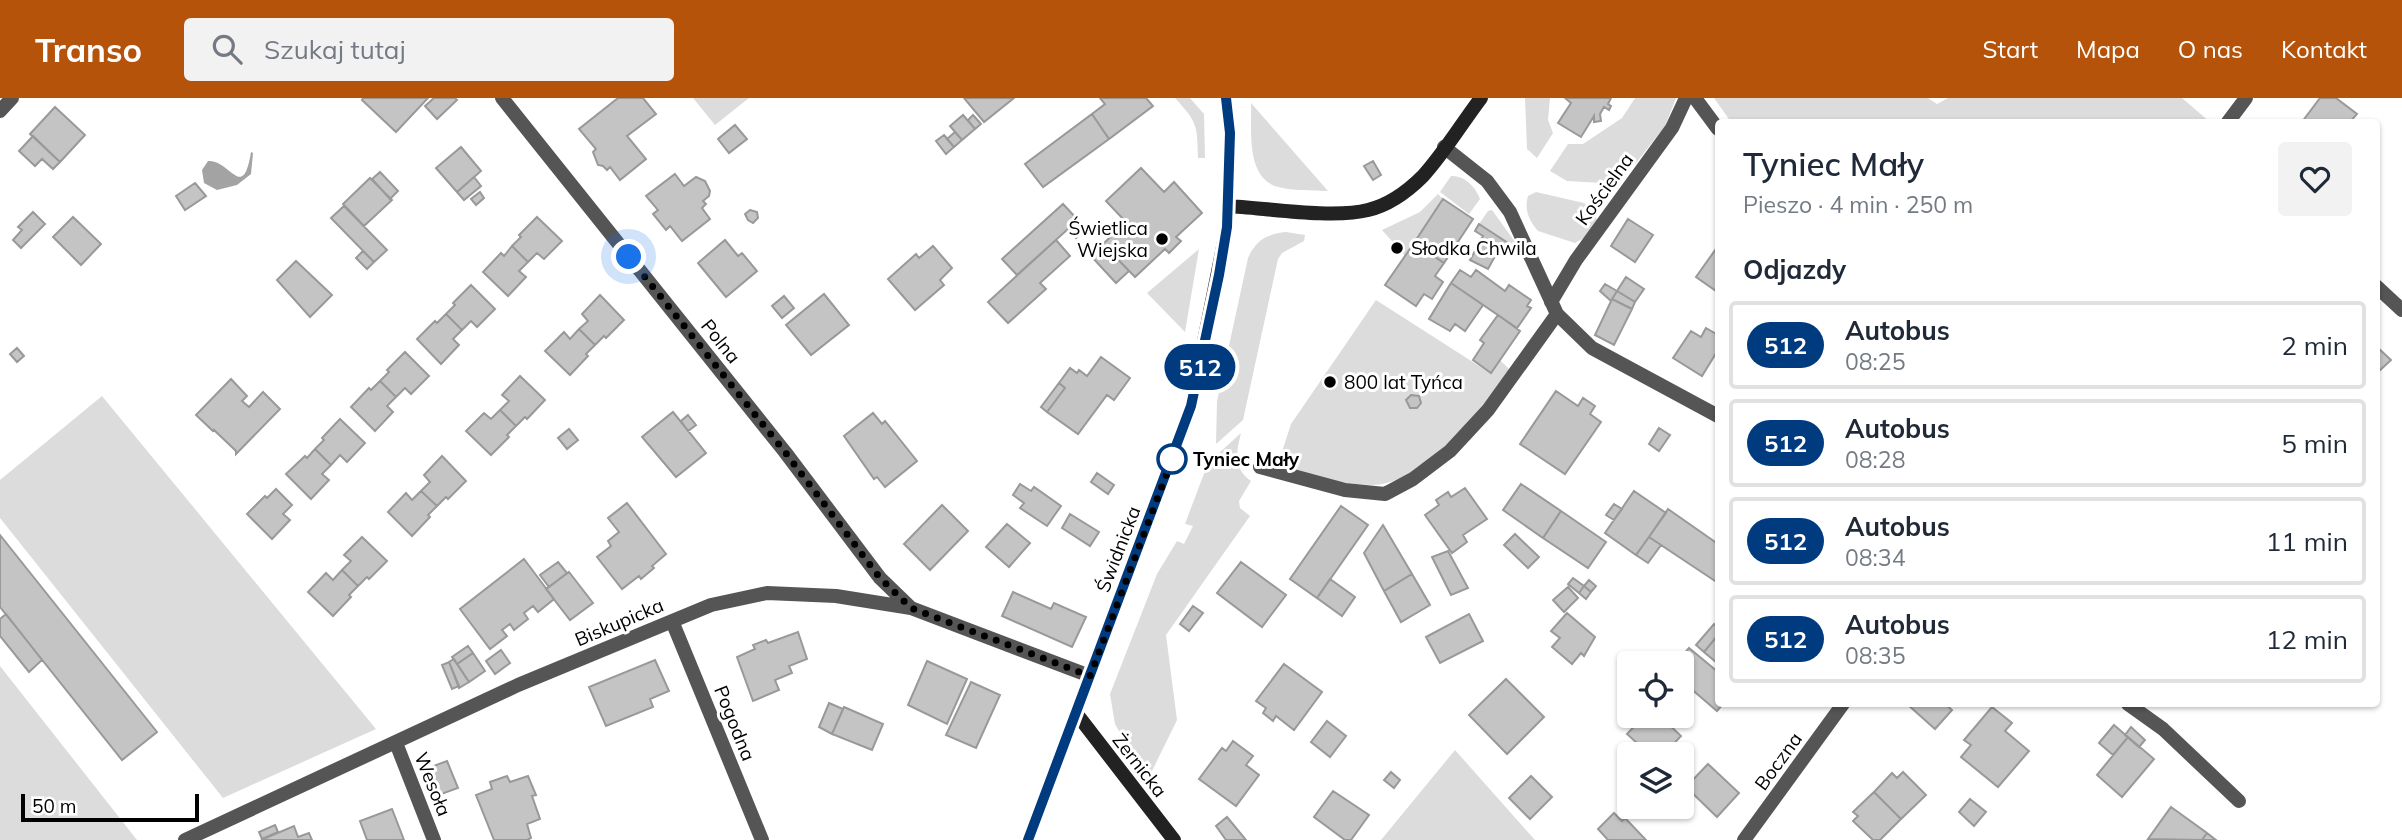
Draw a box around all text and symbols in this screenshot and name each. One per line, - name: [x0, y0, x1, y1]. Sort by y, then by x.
- search box: [184, 18, 674, 81]
- text: Transo: [35, 29, 142, 70]
- icon: search: [208, 30, 246, 68]
- text: Szukaj tutaj: [264, 33, 406, 66]
- text: Start: [1983, 34, 2038, 64]
- text: Mapa: [2076, 34, 2140, 64]
- text: O nas: [2178, 34, 2243, 64]
- text: Kontakt: [2281, 34, 2367, 64]
- button: heart: [2278, 142, 2352, 216]
- text: Tyniec Mały: [1743, 143, 1924, 184]
- street label: Kościelna: [1570, 148, 1638, 230]
- text: Pieszo · 4 min · 250 m: [1743, 190, 1973, 219]
- place label: Świetlica Wiejska: [1069, 216, 1148, 262]
- marker: Świetlica Wiejska: [1154, 231, 1170, 247]
- place label: Słodka Chwila: [1411, 236, 1537, 260]
- your location: [611, 239, 646, 274]
- marker: Słodka Chwila: [1389, 240, 1405, 256]
- text: Odjazdy: [1743, 253, 1846, 286]
- street label: Polna: [696, 314, 746, 368]
- text: Autobus: [1845, 314, 1950, 347]
- text: 2 min: [2281, 329, 2348, 362]
- text: 512: [1764, 330, 1807, 360]
- line badge: 512: [1160, 344, 1240, 390]
- text: 08:25: [1845, 347, 1905, 376]
- text: 512: [1178, 352, 1222, 382]
- place label: 800 lat Tyńca: [1344, 370, 1463, 394]
- marker: 800 lat Tyńca: [1322, 374, 1338, 390]
- text: Autobus: [1845, 412, 1950, 445]
- text: 5 min: [2281, 427, 2348, 460]
- text: 512: [1764, 428, 1807, 458]
- marker: Tyniec Mały: [1157, 444, 1187, 474]
- text: 08:28: [1845, 445, 1905, 474]
- place label: Tyniec Mały: [1193, 447, 1300, 471]
- street label: Świdnicka: [1091, 503, 1145, 595]
- text: Autobus: [1845, 510, 1950, 543]
- text: 11 min: [2266, 525, 2348, 558]
- text: 512: [1764, 526, 1807, 556]
- text: 08:34: [1845, 543, 1905, 572]
- street label: Biskupicka: [571, 593, 667, 651]
- text: Autobus: [1845, 608, 1950, 641]
- text: 12 min: [2266, 623, 2348, 656]
- text: 512: [1764, 624, 1807, 654]
- text: 08:35: [1845, 641, 1905, 670]
- map controls: [1617, 651, 1694, 819]
- button: locate: [1617, 651, 1694, 728]
- street label: Pogodna: [709, 682, 761, 764]
- street label: Boczna: [1749, 727, 1807, 795]
- street label: Żernicka: [1108, 728, 1172, 802]
- button: layers: [1617, 742, 1694, 819]
- street label: Wesoła: [409, 749, 457, 819]
- scale bar: [21, 791, 200, 823]
- text: 50 m: [32, 794, 76, 818]

